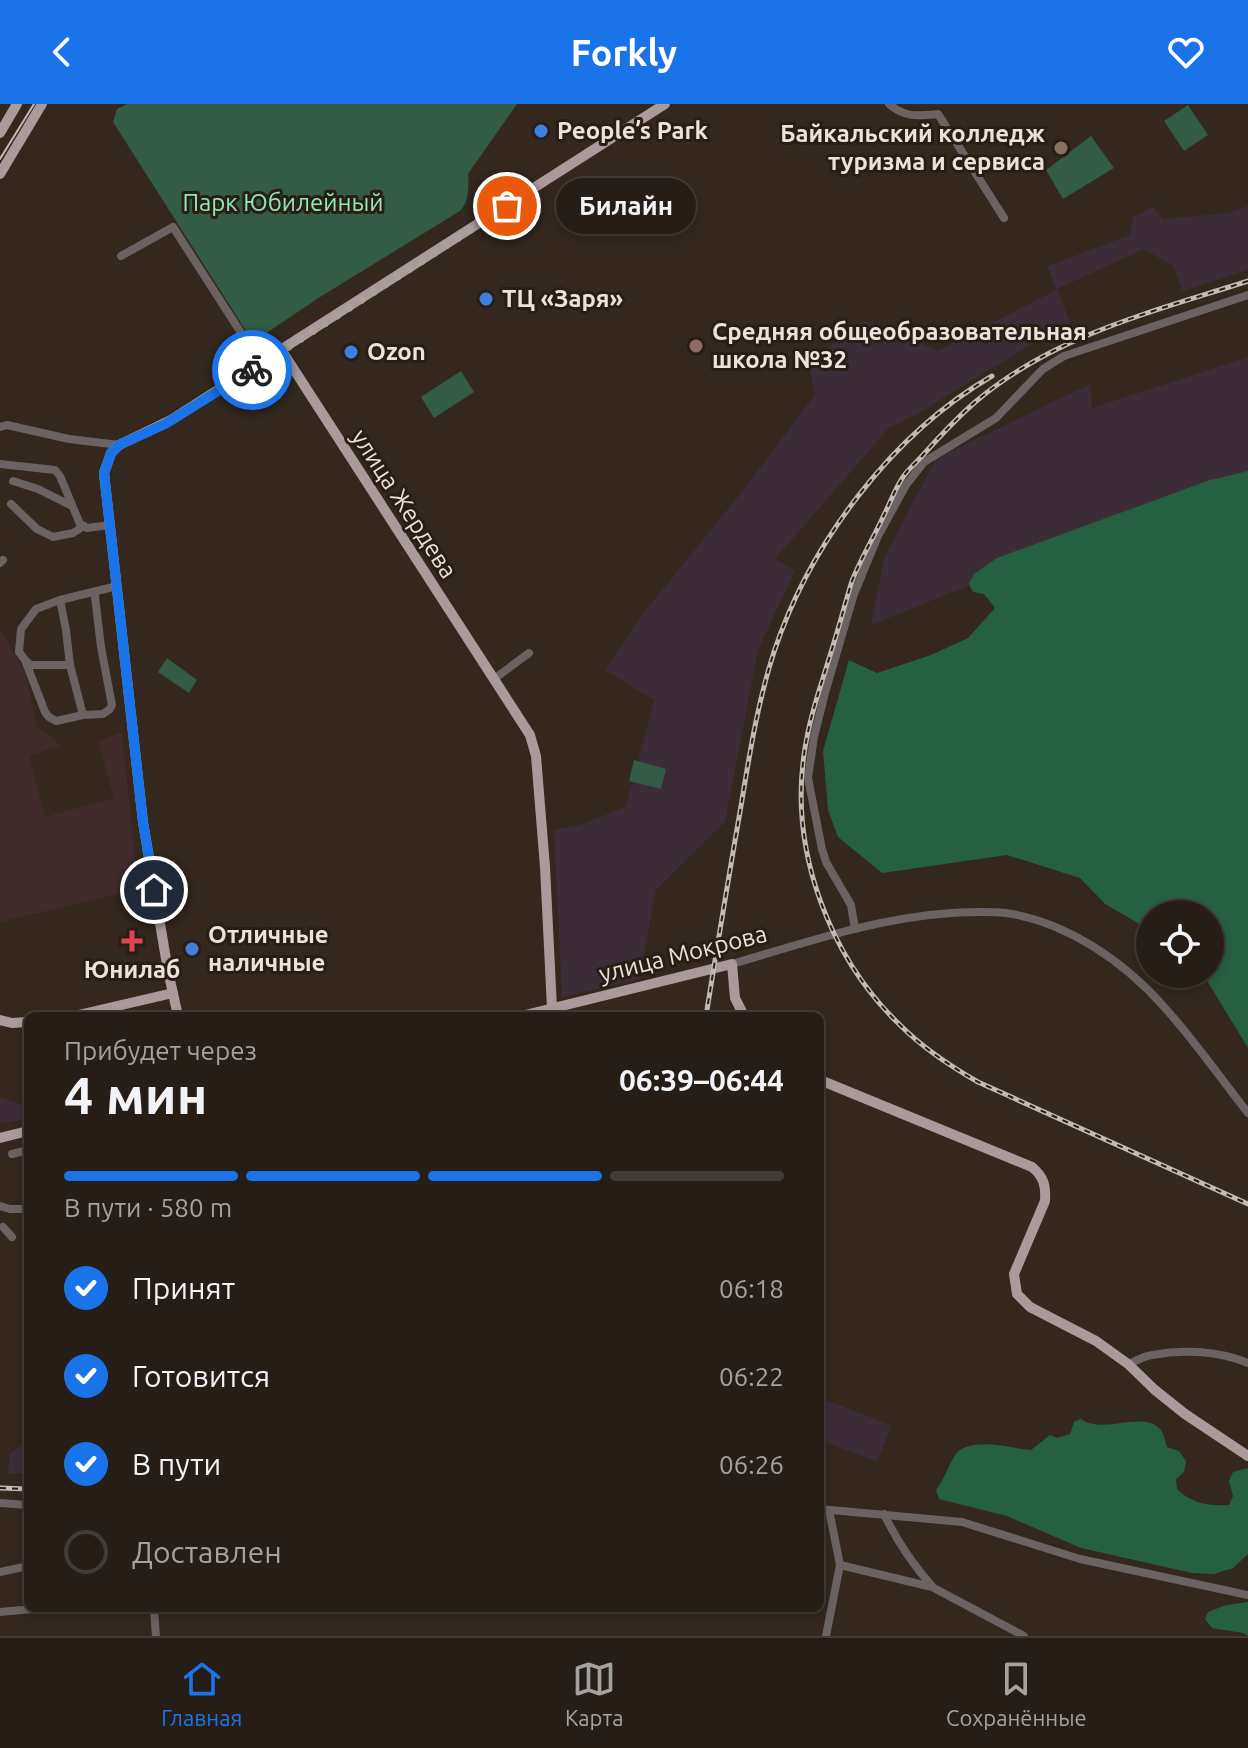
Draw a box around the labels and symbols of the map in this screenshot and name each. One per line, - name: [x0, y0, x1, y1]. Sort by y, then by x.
- place label: People’s Park: [557, 117, 708, 144]
- place label: Байкальский колледж туризма и сервиса: [780, 120, 1045, 175]
- marker: People’s Park: [532, 122, 550, 140]
- marker: Байкальский колледж туризма и сервиса: [1052, 139, 1070, 157]
- pin: [473, 172, 541, 240]
- callout: Билайн: [555, 178, 695, 234]
- park label: Парк Юбилейный: [182, 189, 384, 216]
- place label: ТЦ «Заря»: [502, 285, 624, 312]
- marker: ТЦ «Заря»: [477, 290, 495, 308]
- place label: Средняя общеобразовательная школа №32: [712, 318, 1087, 373]
- courier: [212, 330, 292, 410]
- marker: Средняя общеобразовательная школа №32: [687, 337, 705, 355]
- place label: Ozon: [367, 338, 426, 365]
- marker: Ozon: [342, 343, 360, 361]
- street label: улица Жердева: [346, 424, 463, 583]
- pin: [120, 856, 188, 924]
- street label: улица Мокрова: [596, 920, 770, 987]
- place label: Отличные наличные: [208, 921, 329, 976]
- marker: Юнилаб: [121, 930, 143, 952]
- marker: Отличные наличные: [183, 940, 201, 958]
- place label: Юнилаб: [84, 956, 180, 983]

